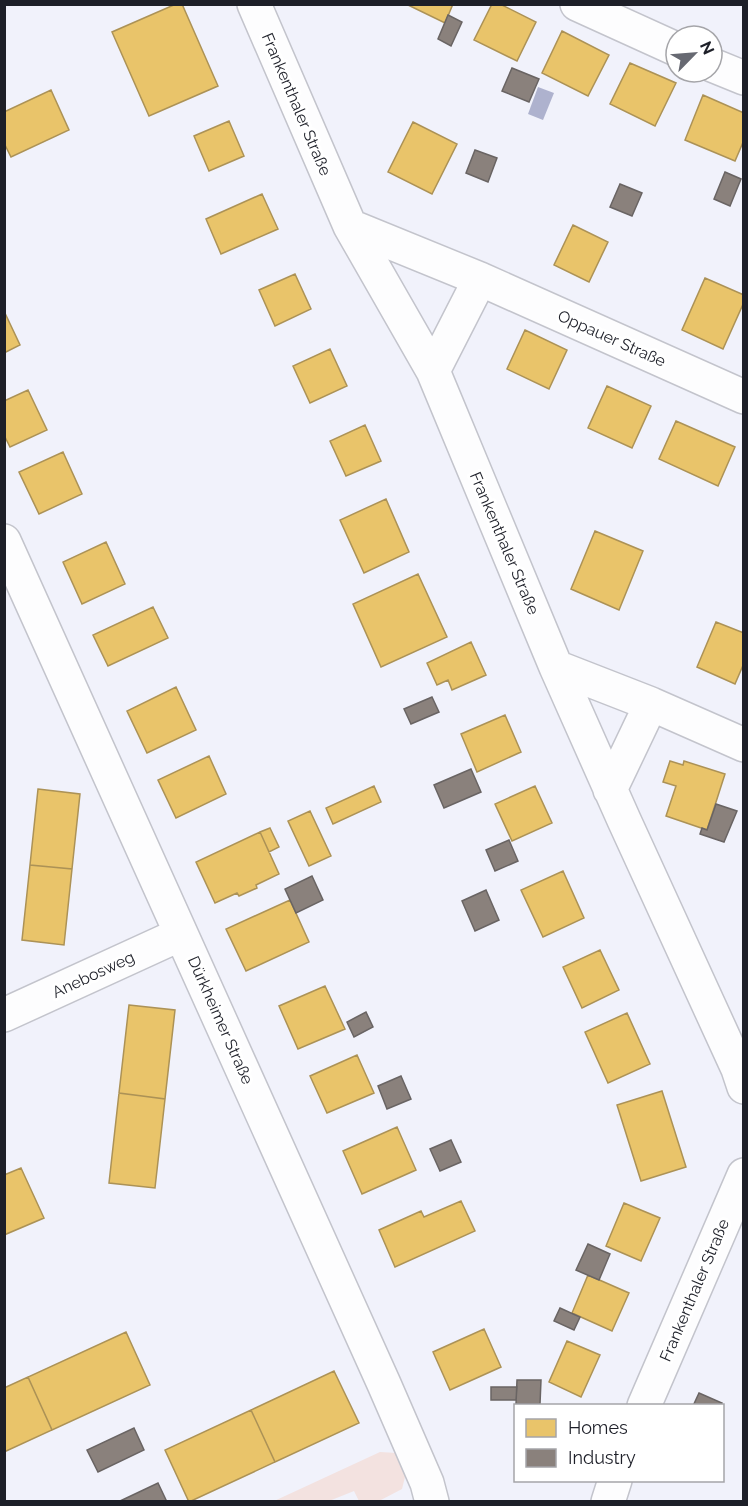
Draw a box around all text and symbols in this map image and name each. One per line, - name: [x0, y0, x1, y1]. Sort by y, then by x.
- north arrow: [664, 24, 724, 84]
- street label: Frankenthaler Straße: [258, 30, 335, 178]
- text: N: [696, 38, 718, 57]
- street label: Oppauer Straße: [555, 306, 669, 371]
- street label: Frankenthaler Straße: [466, 469, 543, 617]
- street label: Anebosweg: [49, 947, 137, 1002]
- street label: Dürkheimer Straße: [184, 953, 257, 1087]
- street label: Frankenthaler Straße: [656, 1216, 733, 1364]
- legend: [514, 1404, 724, 1482]
- text: Homes: [568, 1417, 628, 1438]
- text: Industry: [568, 1447, 636, 1468]

